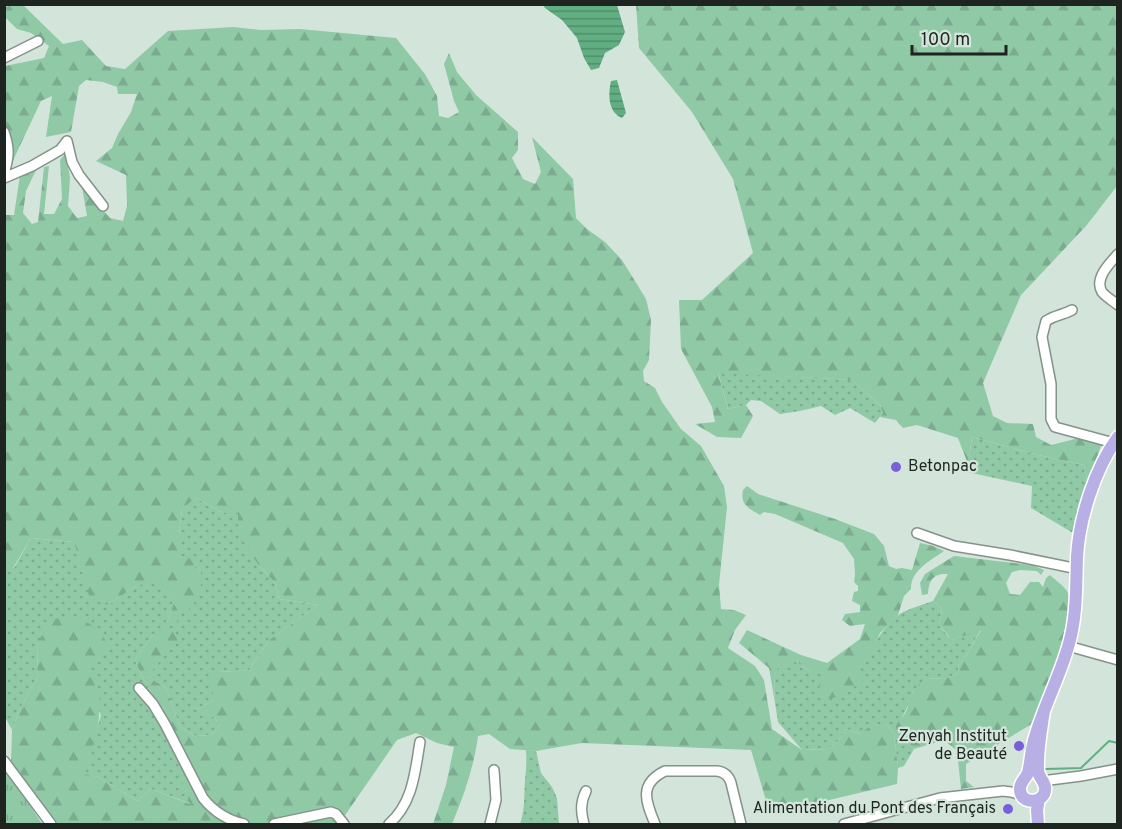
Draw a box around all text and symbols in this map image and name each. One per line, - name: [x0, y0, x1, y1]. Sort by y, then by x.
- scale bar: [912, 18, 1006, 56]
- text: 100 m: [921, 29, 970, 52]
- place label: Betonpac: [908, 457, 977, 477]
- marker: Betonpac: [889, 460, 903, 474]
- place label: Zenyah Institut de Beauté: [898, 727, 1007, 765]
- marker: Zenyah Institut de Beauté: [1012, 739, 1026, 753]
- place label: Alimentation du Pont des Français: [753, 799, 996, 819]
- marker: Alimentation du Pont des Français: [1001, 802, 1015, 816]

